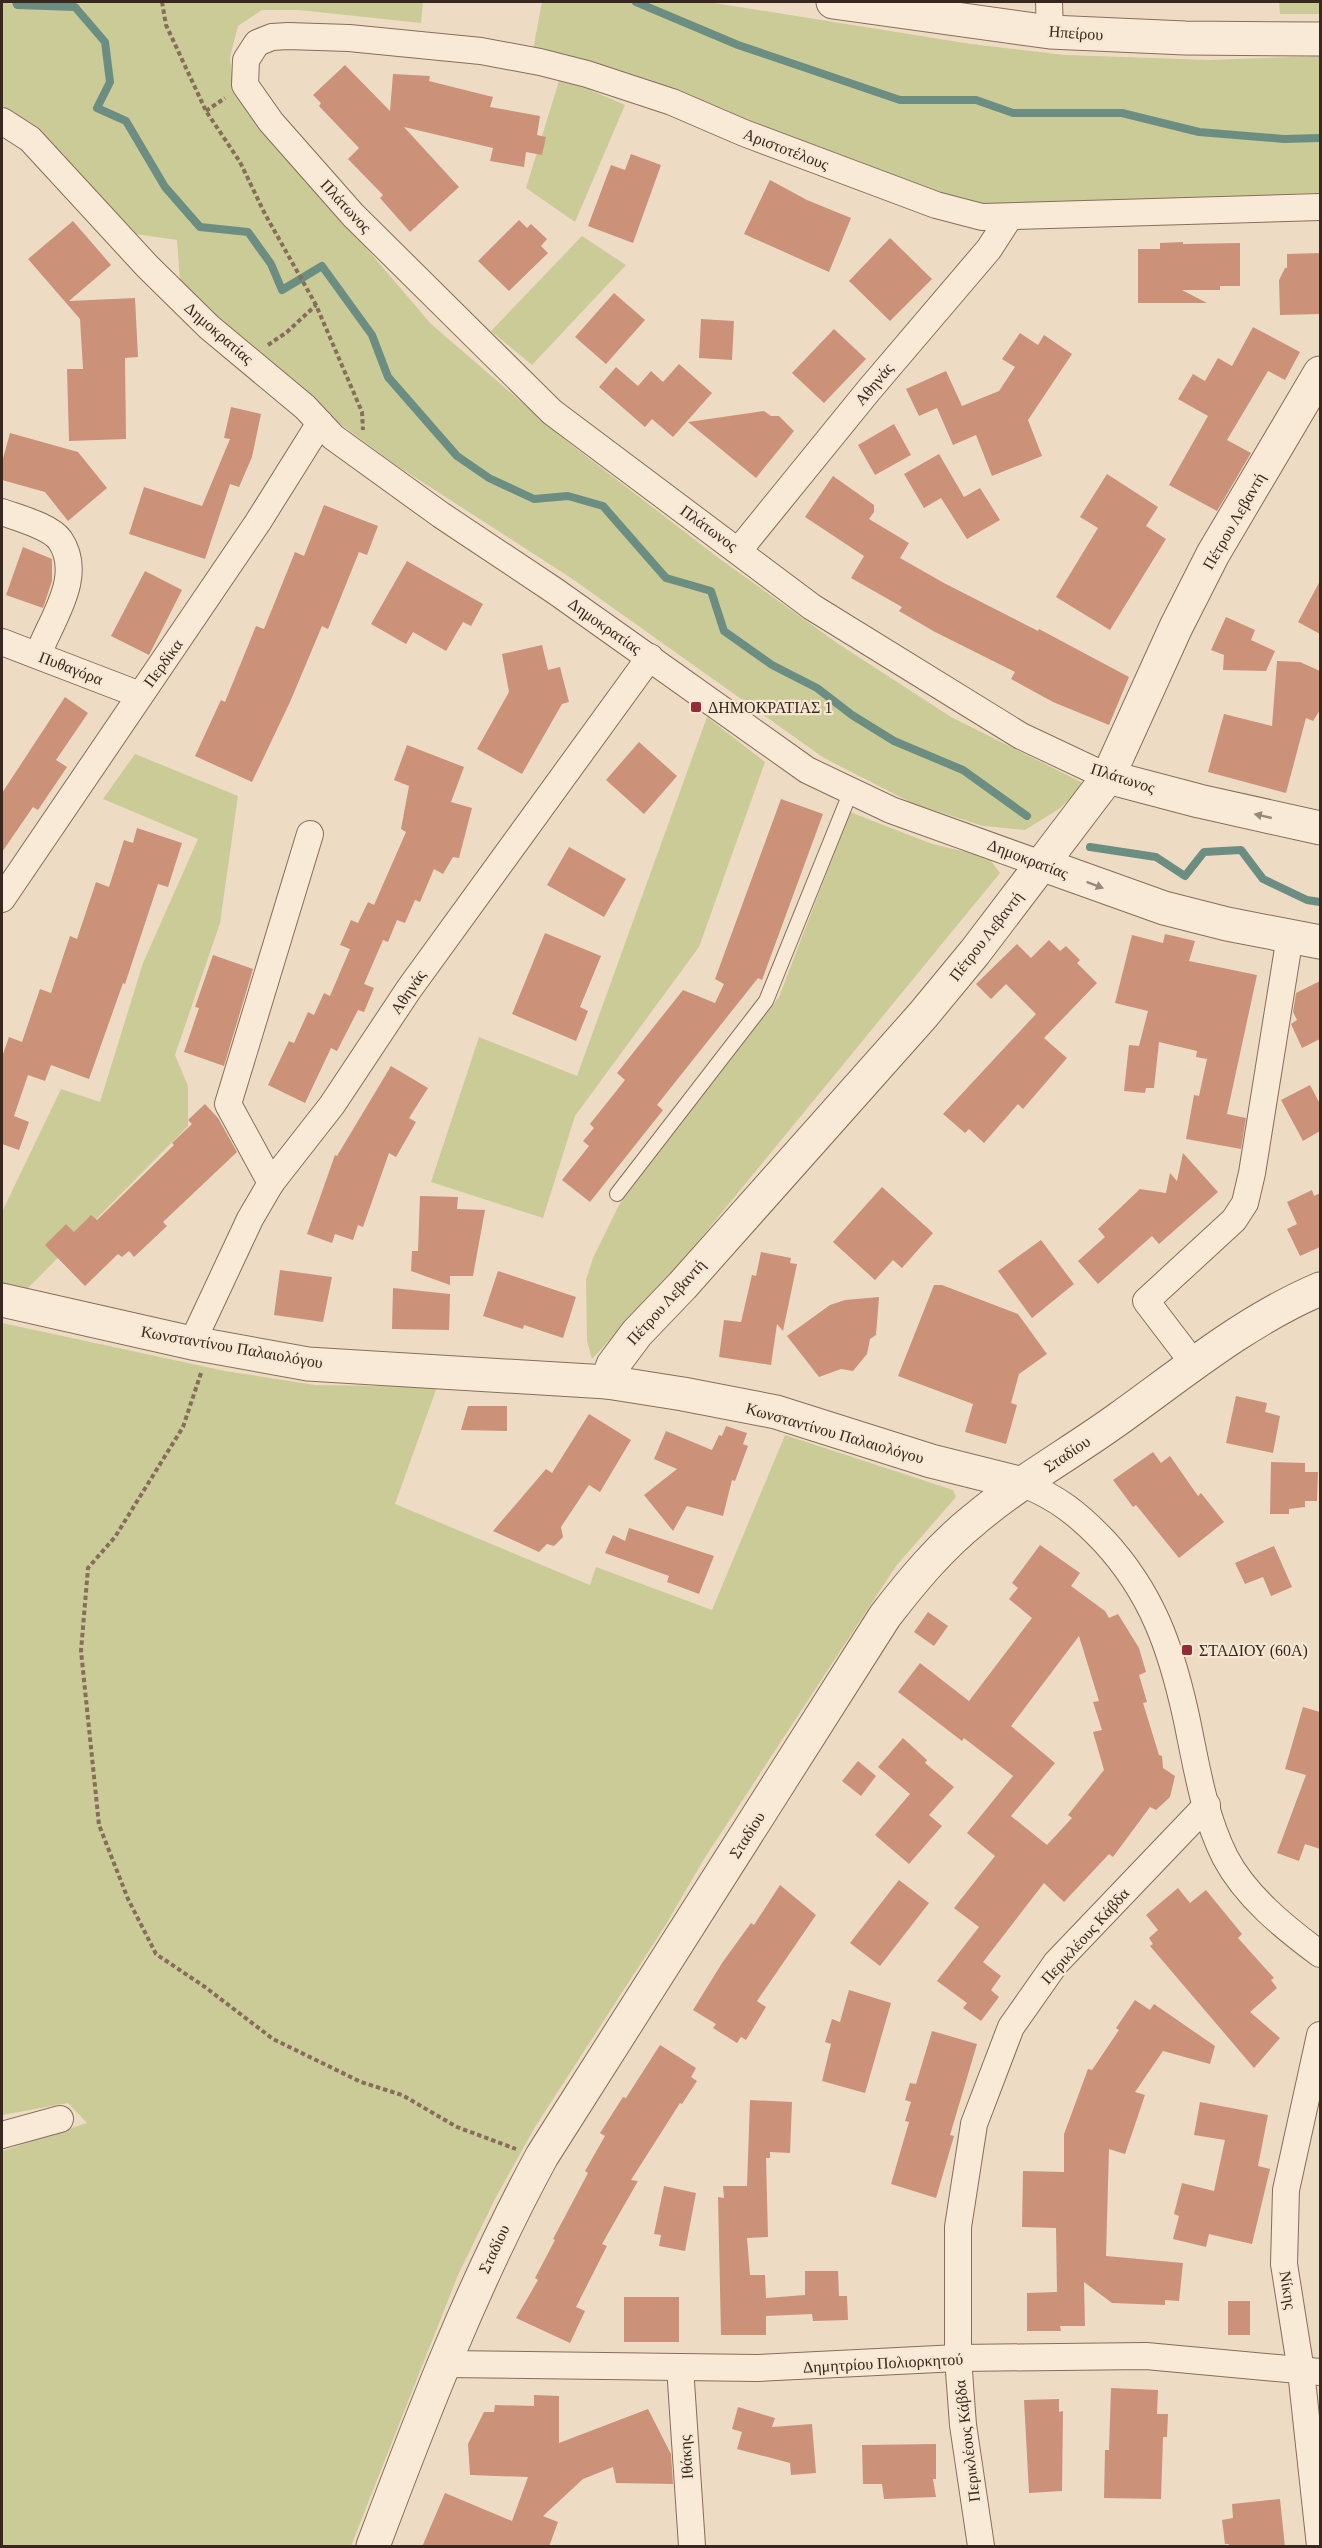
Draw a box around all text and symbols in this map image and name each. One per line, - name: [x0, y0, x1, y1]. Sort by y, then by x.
- street label: Ηπείρου: [1048, 23, 1104, 44]
- street label: Αριστοτέλους: [741, 125, 832, 174]
- street label: Πλάτωνος: [317, 176, 375, 236]
- street label: Δημοκρατίας: [181, 299, 257, 369]
- street label: Αθηνάς: [852, 359, 898, 409]
- street label: Πέτρου Λεβαντή: [1199, 470, 1269, 573]
- street label: Πλάτωνος: [677, 502, 741, 555]
- street label: Δημοκρατίας: [565, 595, 645, 659]
- street label: Περδίκα: [140, 635, 187, 691]
- street label: Πυθαγόρα: [36, 648, 106, 689]
- place label: ΔΗΜΟΚΡΑΤΙΑΣ 1: [708, 699, 832, 716]
- marker: ΔΗΜΟΚΡΑΤΙΑΣ 1: [689, 700, 703, 714]
- street label: Πλάτωνος: [1089, 760, 1158, 797]
- one-way arrow: [1254, 811, 1272, 821]
- street label: Δημοκρατίας: [985, 836, 1071, 883]
- one-way arrow: [1087, 880, 1105, 890]
- street label: Πέτρου Λεβαντή: [946, 888, 1027, 985]
- street label: Αθηνάς: [387, 966, 430, 1018]
- street label: Πέτρου Λεβαντή: [623, 1256, 709, 1349]
- street label: Κωνσταντίνου Παλαιολόγου: [140, 1323, 324, 1372]
- street label: Κωνσταντίνου Παλαιολόγου: [744, 1399, 926, 1468]
- street label: Σταδίου: [1041, 1432, 1093, 1475]
- place label: ΣΤΑΔΙΟΥ (60A): [1199, 1642, 1308, 1660]
- marker: ΣΤΑΔΙΟΥ (60A): [1180, 1643, 1194, 1657]
- street label: Σταδίου: [726, 1809, 768, 1861]
- street label: Περικλέους Κάβδα: [1038, 1884, 1134, 1988]
- street label: Σταδίου: [475, 2222, 513, 2276]
- street label: Νίκης: [1276, 2270, 1300, 2311]
- street label: Δημητρίου Πολιορκητού: [802, 2350, 964, 2377]
- street label: Περικλέους Κάβδα: [951, 2378, 984, 2503]
- street label: Ιθάκης: [676, 2434, 697, 2480]

